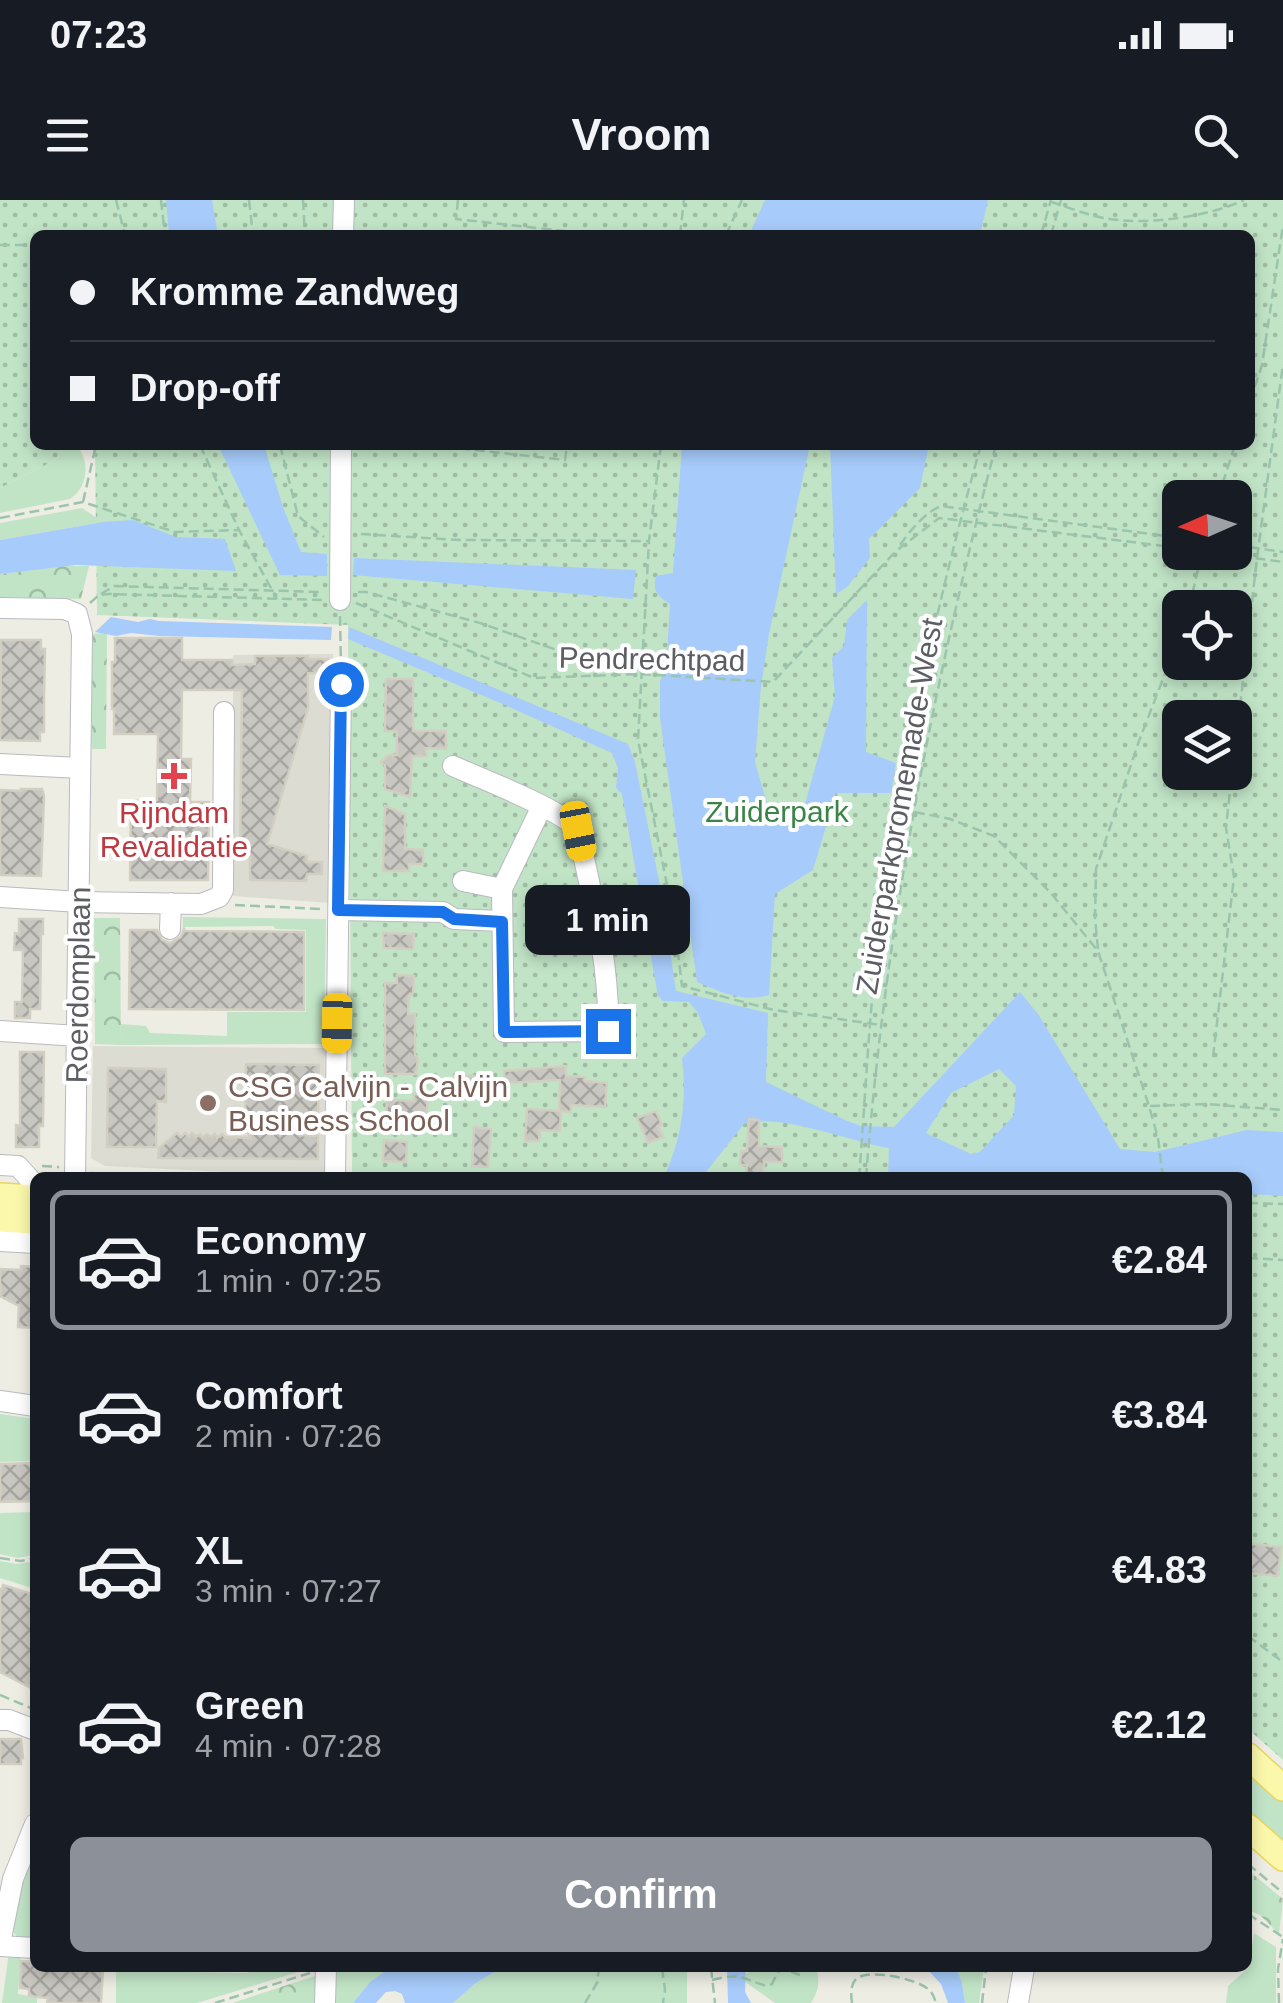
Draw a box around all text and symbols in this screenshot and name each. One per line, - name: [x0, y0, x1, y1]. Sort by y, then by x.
- text: 07:23: [50, 14, 147, 56]
- icon: menu: [40, 108, 95, 163]
- icon: search: [1188, 108, 1243, 163]
- text: Vroom: [571, 109, 712, 160]
- text: Kromme Zandweg: [130, 271, 459, 313]
- text: Drop-off: [130, 367, 280, 409]
- north arrow: [1162, 480, 1252, 570]
- map controls: [1162, 480, 1252, 790]
- button: locate: [1162, 590, 1252, 680]
- street label: Zuiderparkpromemade-West: [850, 615, 948, 997]
- street label: Pendrechtpad: [558, 641, 746, 677]
- route start: [319, 662, 364, 707]
- button: layers: [1162, 700, 1252, 790]
- marker: Rijndam Revalidatie: [161, 763, 187, 789]
- park label: Zuiderpark: [705, 795, 850, 828]
- place label: Rijndam Revalidatie: [100, 796, 248, 863]
- car: [558, 799, 598, 863]
- street label: Roerdomplaan: [60, 886, 96, 1084]
- callout: 1 min: [526, 886, 690, 956]
- text: 1 min: [566, 902, 649, 938]
- car: [321, 993, 353, 1053]
- route end: [586, 1009, 631, 1054]
- place label: CSG Calvijn - Calvijn Business School: [228, 1070, 508, 1137]
- marker: CSG Calvijn - Calvijn Business School: [197, 1092, 219, 1114]
- icon: car: [75, 1215, 165, 1305]
- text: Economy: [195, 1220, 366, 1262]
- text: €2.84: [1112, 1239, 1207, 1281]
- text: 1 min · 07:25: [195, 1263, 382, 1299]
- icon: car: [75, 1370, 165, 1460]
- text: Comfort: [195, 1375, 343, 1417]
- text: €3.84: [1112, 1394, 1207, 1436]
- text: 2 min · 07:26: [195, 1418, 382, 1454]
- icon: car: [75, 1525, 165, 1615]
- text: XL: [195, 1530, 244, 1572]
- text: €4.83: [1112, 1549, 1207, 1591]
- text: 3 min · 07:27: [195, 1573, 382, 1609]
- icon: car: [75, 1680, 165, 1770]
- text: Green: [195, 1685, 305, 1727]
- text: €2.12: [1112, 1704, 1207, 1746]
- text: 4 min · 07:28: [195, 1728, 382, 1764]
- button: Confirm: [70, 1837, 1212, 1952]

